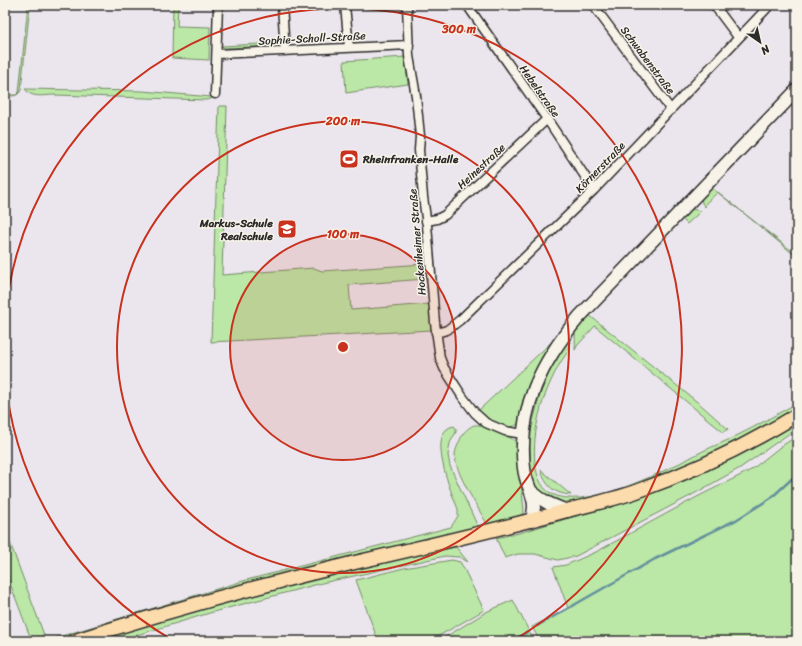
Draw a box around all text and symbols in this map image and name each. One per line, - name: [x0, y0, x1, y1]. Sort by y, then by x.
- text: 300 m: [441, 18, 477, 40]
- street label: Schwabenstraße: [615, 22, 680, 99]
- north arrow: [740, 22, 780, 62]
- street label: Sophie-Scholl-Straße: [258, 26, 367, 51]
- text: N: [757, 39, 775, 60]
- street label: Hebelstraße: [514, 61, 565, 122]
- text: 200 m: [325, 110, 361, 132]
- street label: Körnerstraße: [571, 137, 630, 198]
- street label: Heinestraße: [453, 139, 510, 194]
- sports icon: Rheinfranken-Halle: [338, 148, 360, 170]
- place label: Rheinfranken-Halle: [362, 150, 459, 169]
- street label: Hockenheimer Straße: [403, 188, 432, 296]
- place label: Markus-Schule Realschule: [199, 214, 273, 246]
- school or university icon: Markus-Schule Realschule: [276, 218, 298, 240]
- text: 100 m: [327, 223, 360, 245]
- centre of rings: [336, 340, 350, 354]

